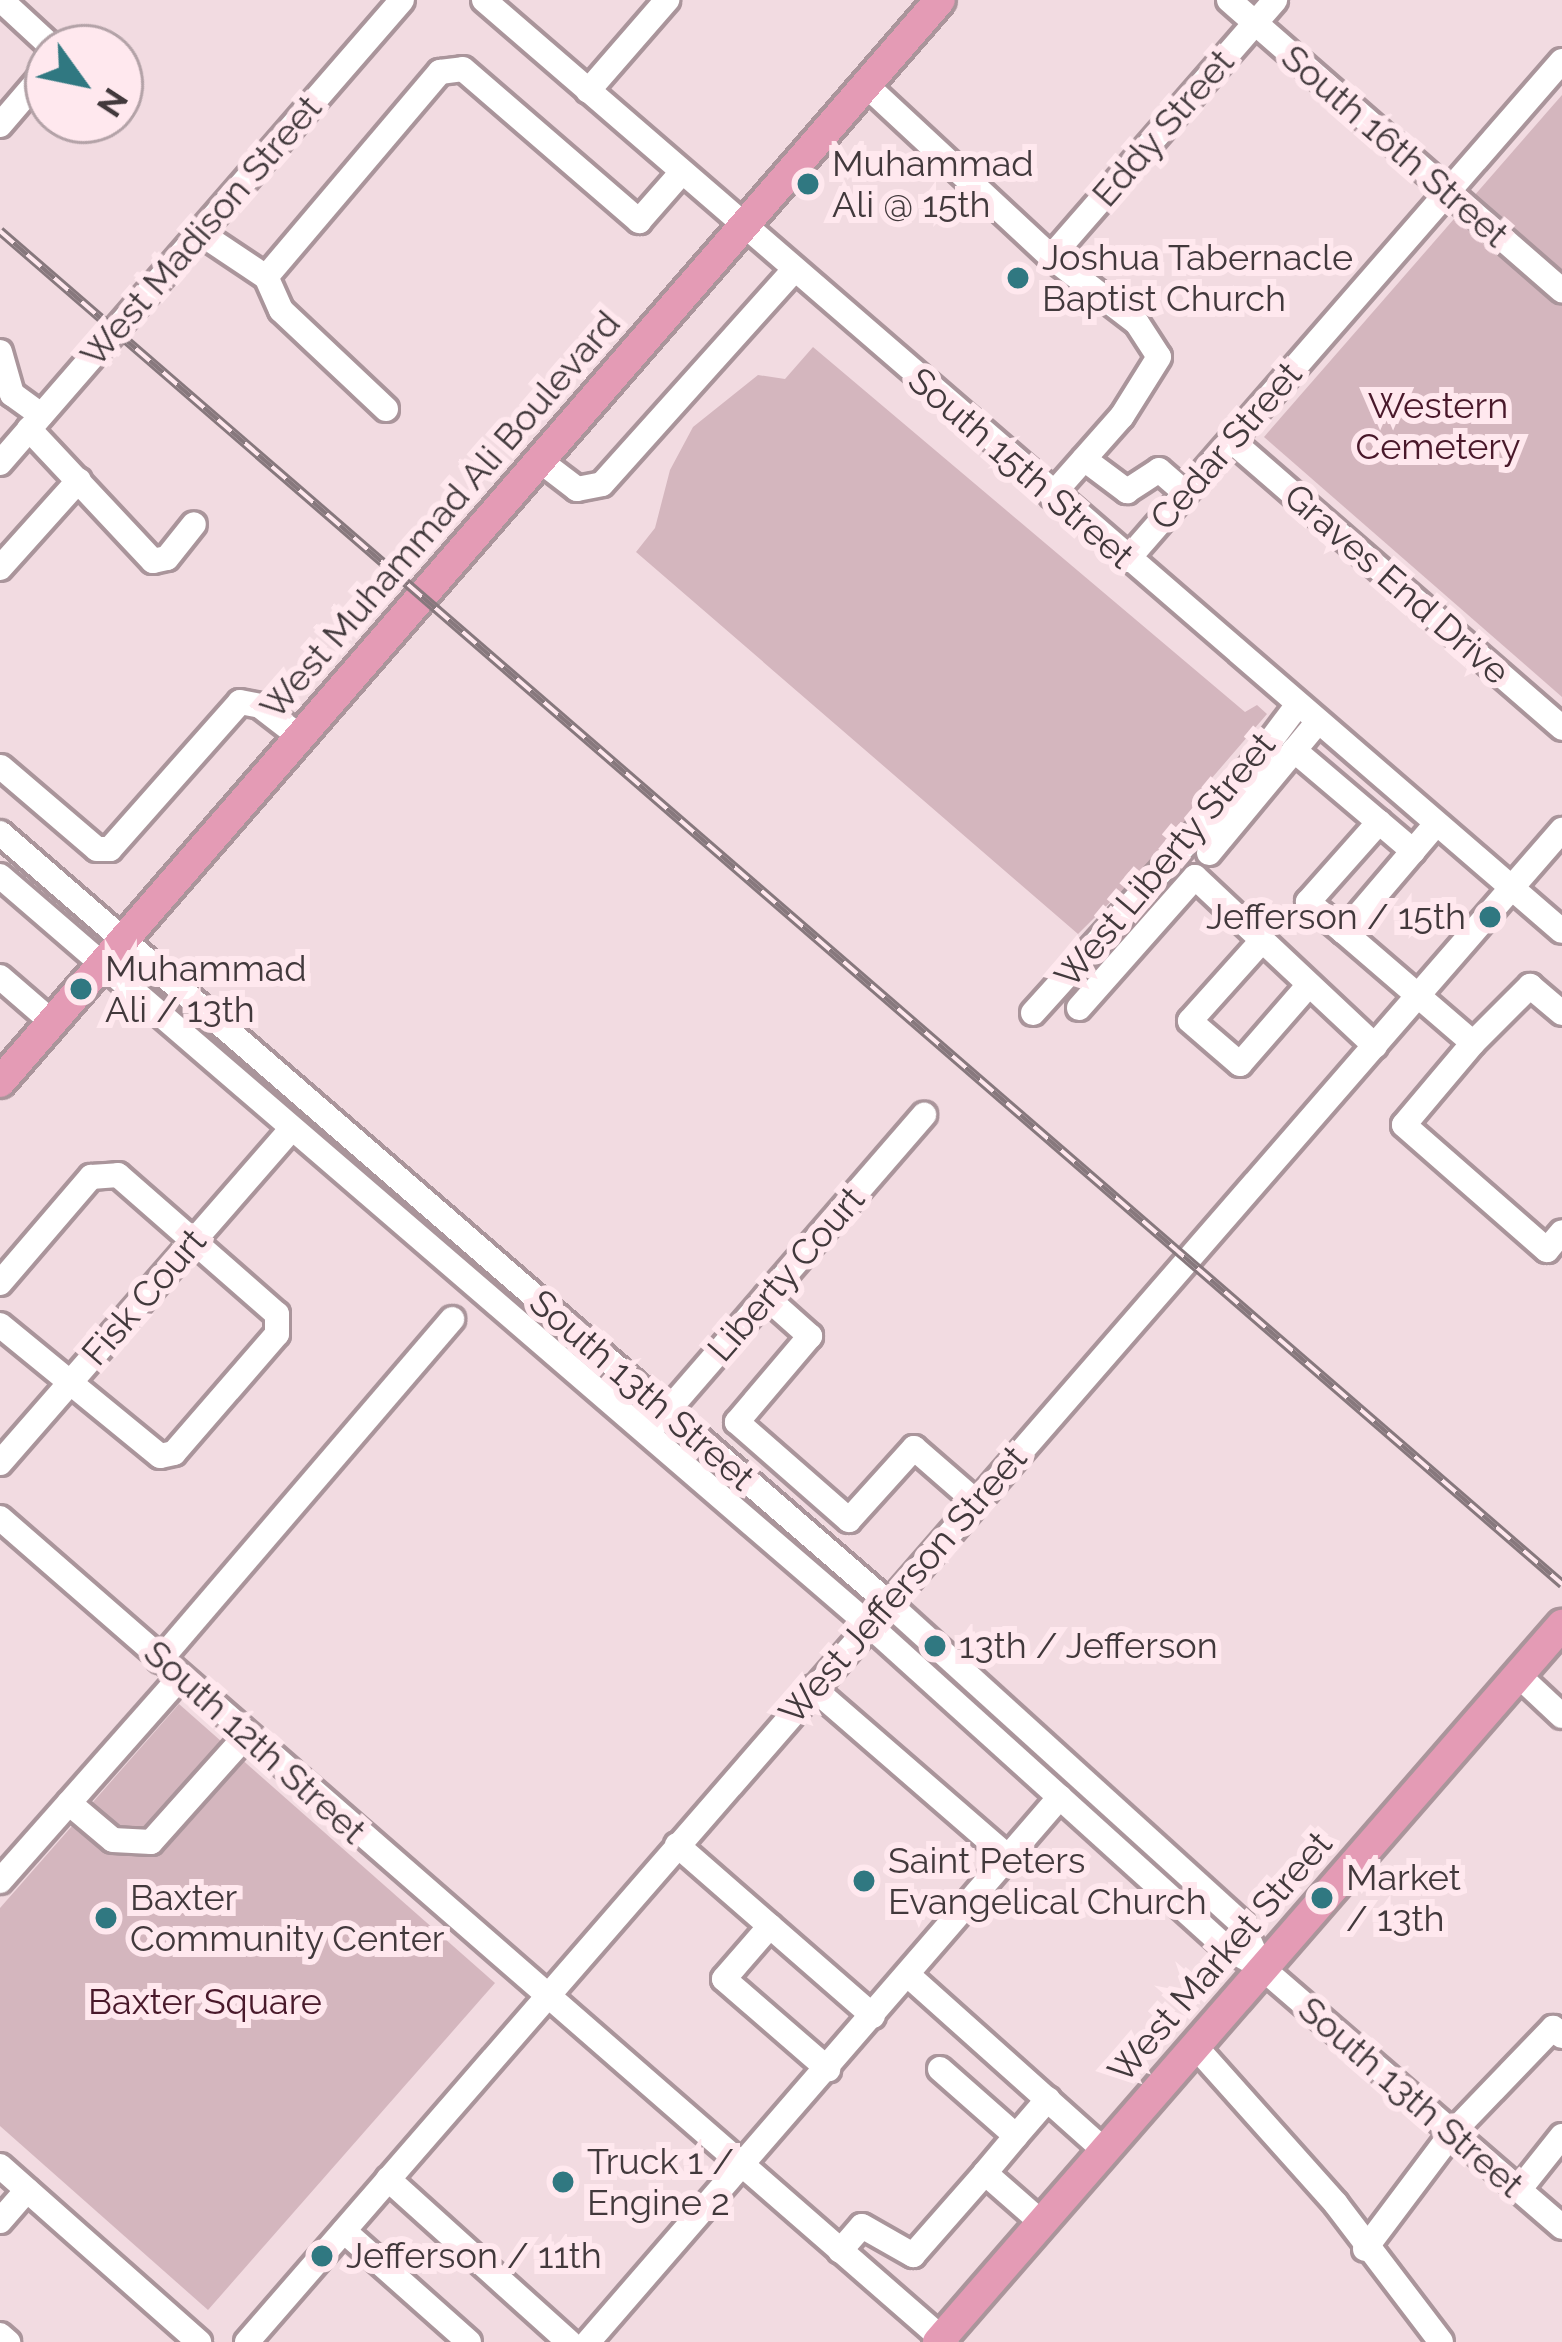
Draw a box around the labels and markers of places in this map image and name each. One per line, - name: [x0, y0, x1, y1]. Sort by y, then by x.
- place label: Muhammad Ali @ 15th: [832, 141, 1034, 226]
- marker: Muhammad Ali @ 15th: [795, 171, 821, 197]
- place label: Joshua Tabernacle Baptist Church: [1042, 235, 1354, 320]
- marker: Joshua Tabernacle Baptist Church: [1005, 265, 1031, 291]
- place label: Jefferson / 15th: [1206, 895, 1466, 939]
- marker: Jefferson / 15th: [1477, 904, 1503, 930]
- place label: Muhammad Ali / 13th: [105, 946, 307, 1031]
- marker: Muhammad Ali / 13th: [68, 976, 94, 1002]
- place label: 13th / Jefferson: [959, 1624, 1219, 1668]
- marker: 13th / Jefferson: [922, 1633, 948, 1659]
- place label: Saint Peters Evangelical Church: [888, 1838, 1208, 1923]
- place label: Market / 13th: [1346, 1855, 1461, 1940]
- marker: Saint Peters Evangelical Church: [851, 1868, 877, 1894]
- place label: Baxter Community Center: [130, 1875, 445, 1960]
- marker: Market / 13th: [1309, 1885, 1335, 1911]
- marker: Baxter Community Center: [93, 1905, 119, 1931]
- place label: Truck 1 / Engine 2: [587, 2139, 734, 2224]
- marker: Truck 1 / Engine 2: [550, 2169, 576, 2195]
- place label: Jefferson / 11th: [346, 2234, 602, 2278]
- marker: Jefferson / 11th: [309, 2243, 335, 2269]

